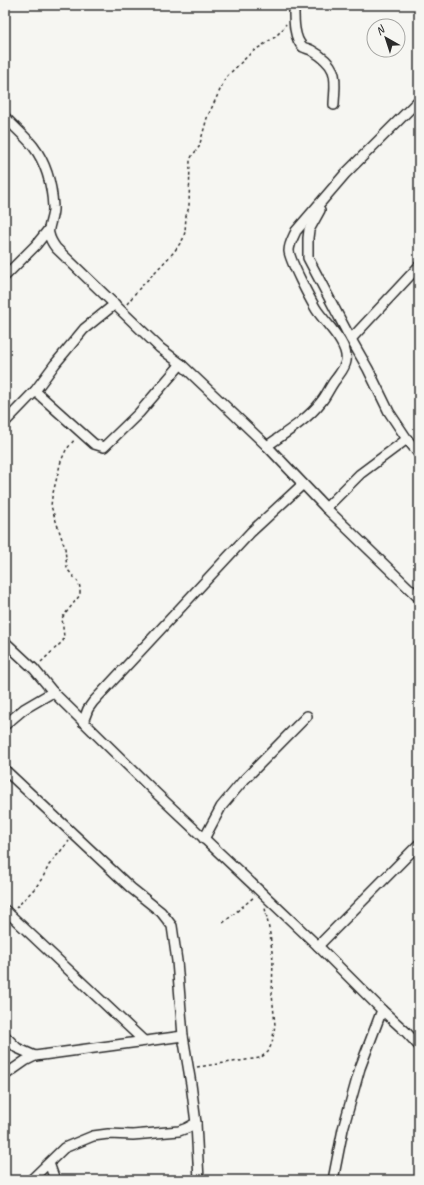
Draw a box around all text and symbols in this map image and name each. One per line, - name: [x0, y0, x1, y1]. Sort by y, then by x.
- north arrow: [366, 18, 406, 58]
- text: N: [373, 21, 388, 38]

